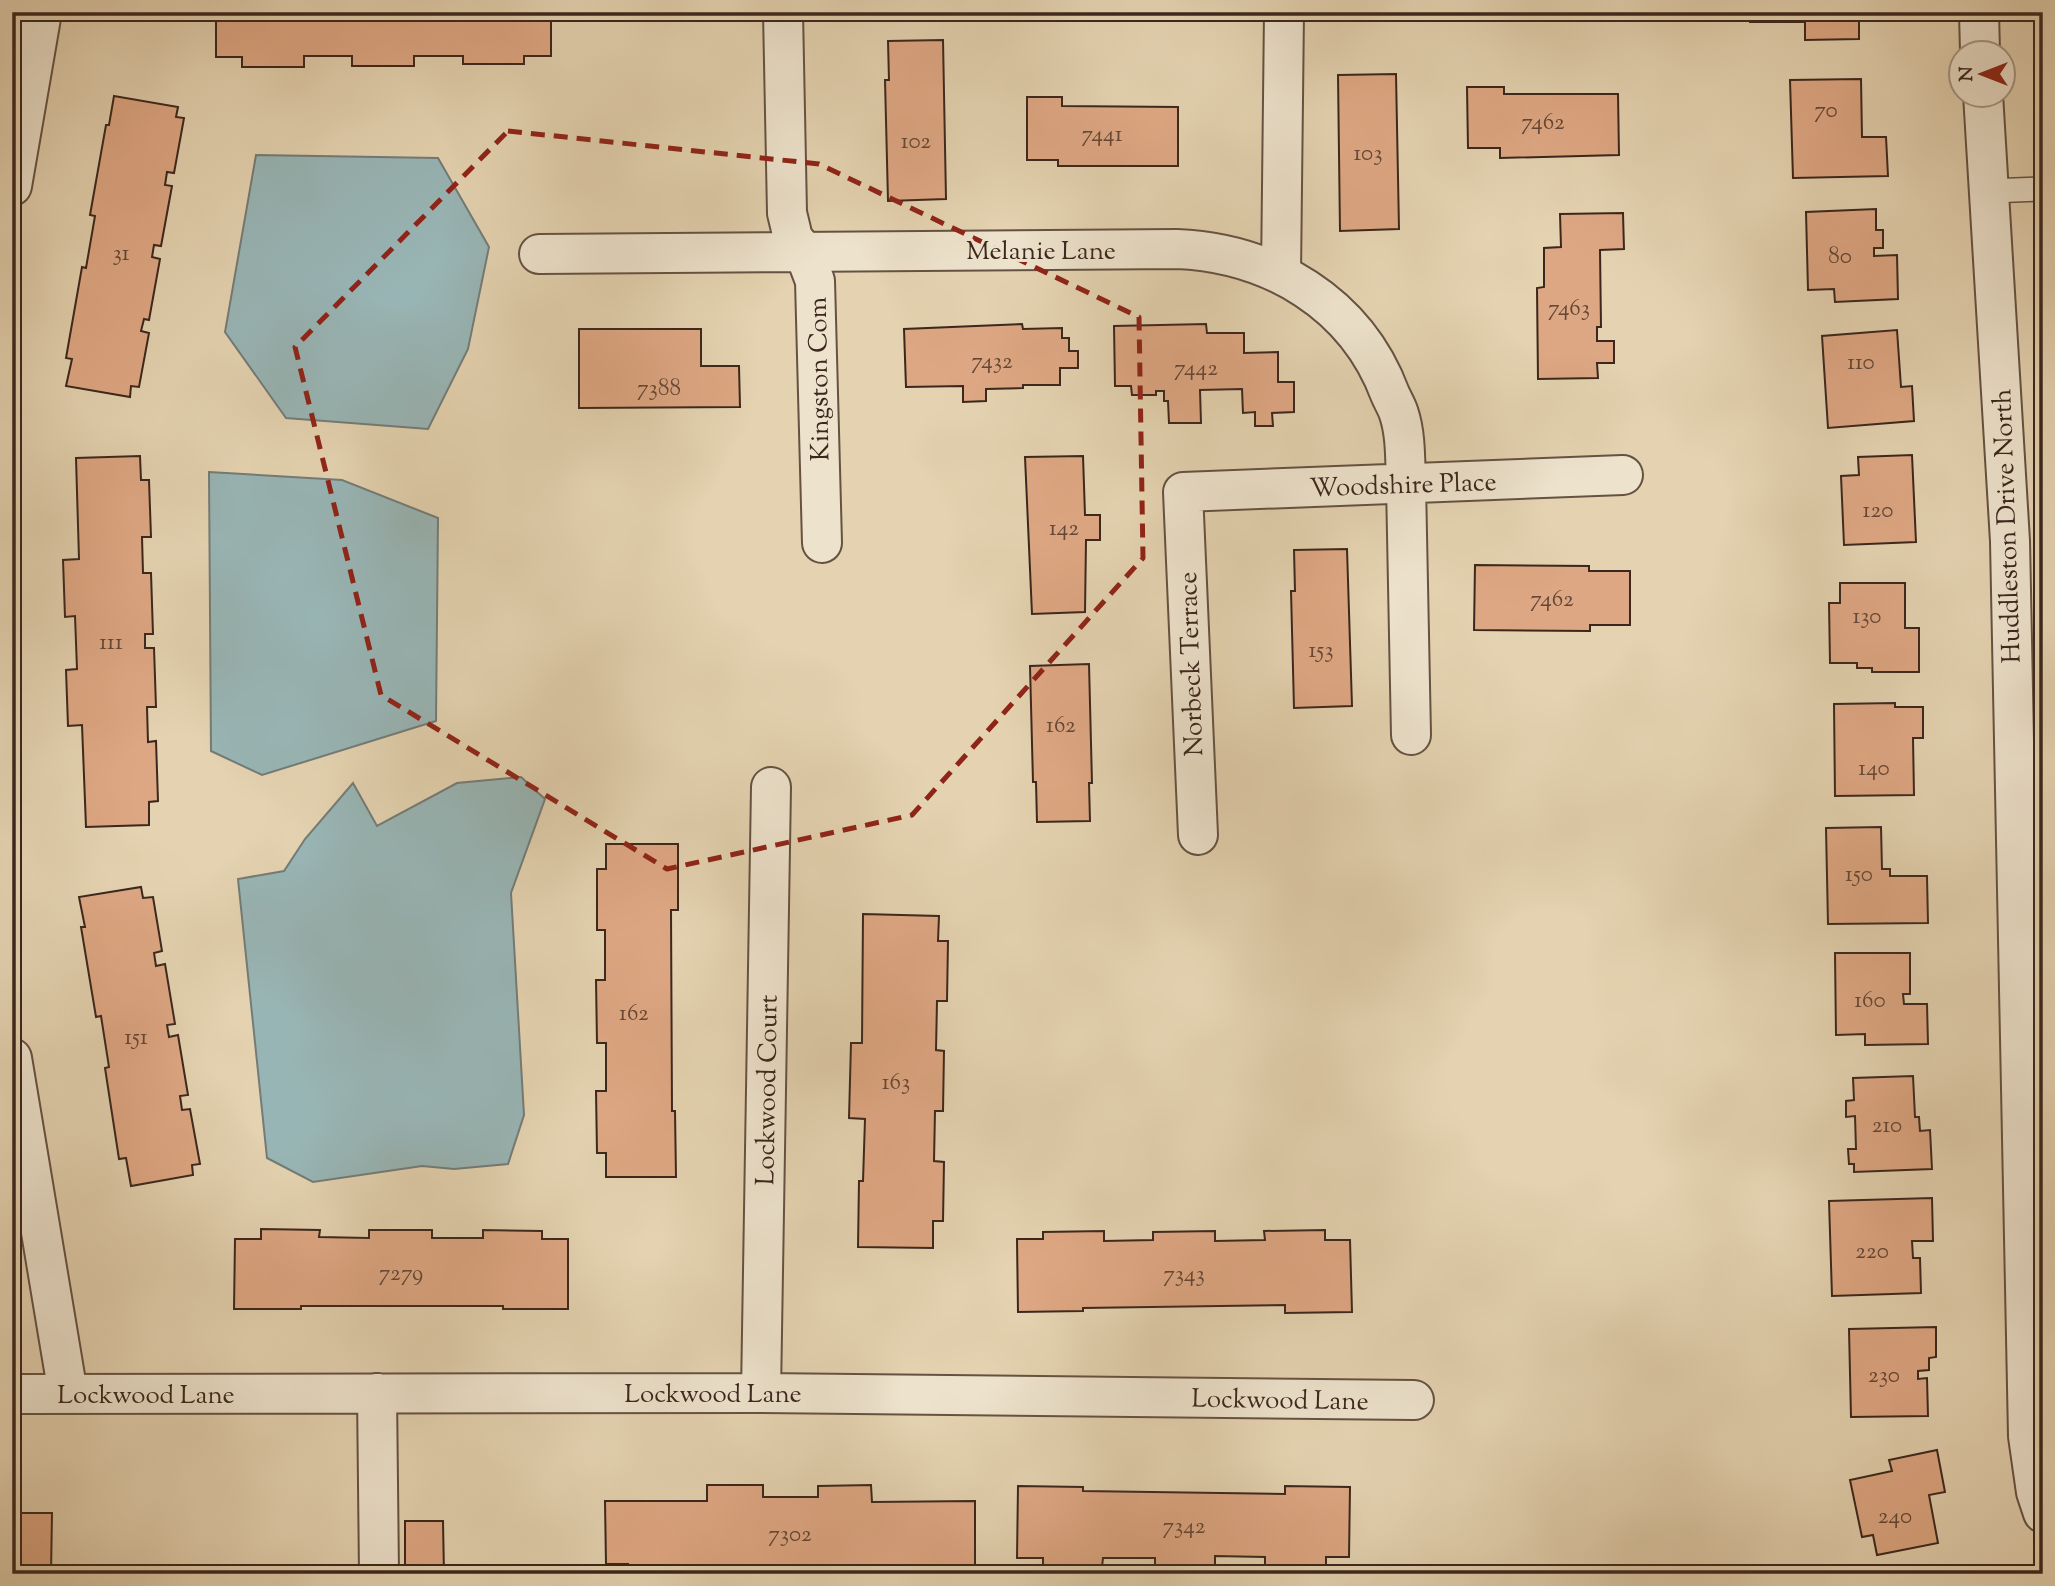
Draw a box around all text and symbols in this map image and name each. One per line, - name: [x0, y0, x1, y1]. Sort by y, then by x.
- north arrow: [1946, 38, 2016, 108]
- text: N: [1954, 66, 1981, 82]
- house number: 70: [1814, 95, 1838, 128]
- house number: 7462: [1521, 107, 1565, 140]
- house number: 7441: [1082, 119, 1123, 152]
- house number: 102: [901, 126, 931, 159]
- house number: 103: [1353, 138, 1383, 171]
- street label: Melanie Lane: [966, 234, 1116, 271]
- house number: 31: [112, 238, 130, 271]
- house number: 80: [1828, 241, 1852, 274]
- house number: 7463: [1548, 293, 1590, 326]
- street label: Kingston Com: [801, 297, 840, 461]
- house number: 7432: [971, 346, 1013, 379]
- house number: 110: [1847, 347, 1875, 380]
- house number: 7442: [1174, 353, 1218, 386]
- house number: 7388: [637, 373, 681, 406]
- street label: Huddleston Drive North: [1985, 388, 2032, 664]
- street label: Woodshire Place: [1309, 465, 1497, 508]
- house number: 120: [1863, 495, 1893, 528]
- house number: 142: [1049, 513, 1079, 546]
- street label: Norbeck Terrace: [1171, 571, 1214, 757]
- house number: 7462: [1530, 584, 1574, 617]
- house number: 130: [1852, 601, 1882, 634]
- house number: 111: [99, 627, 123, 660]
- house number: 153: [1309, 635, 1333, 668]
- house number: 162: [1046, 710, 1076, 743]
- house number: 140: [1858, 753, 1890, 786]
- house number: 150: [1845, 859, 1873, 892]
- house number: 160: [1854, 985, 1886, 1018]
- street label: Lockwood Court: [748, 994, 789, 1186]
- house number: 162: [619, 998, 649, 1031]
- house number: 151: [124, 1022, 148, 1055]
- house number: 163: [882, 1067, 910, 1100]
- house number: 210: [1872, 1110, 1902, 1143]
- house number: 220: [1855, 1236, 1889, 1269]
- house number: 7279: [379, 1258, 423, 1291]
- house number: 7343: [1163, 1259, 1205, 1292]
- house number: 230: [1868, 1360, 1900, 1393]
- street label: Lockwood Lane: [624, 1377, 802, 1414]
- street label: Lockwood Lane: [57, 1378, 235, 1415]
- street label: Lockwood Lane: [1191, 1381, 1369, 1422]
- house number: 240: [1878, 1501, 1912, 1534]
- house number: 7342: [1162, 1511, 1206, 1544]
- house number: 7302: [768, 1519, 812, 1552]

